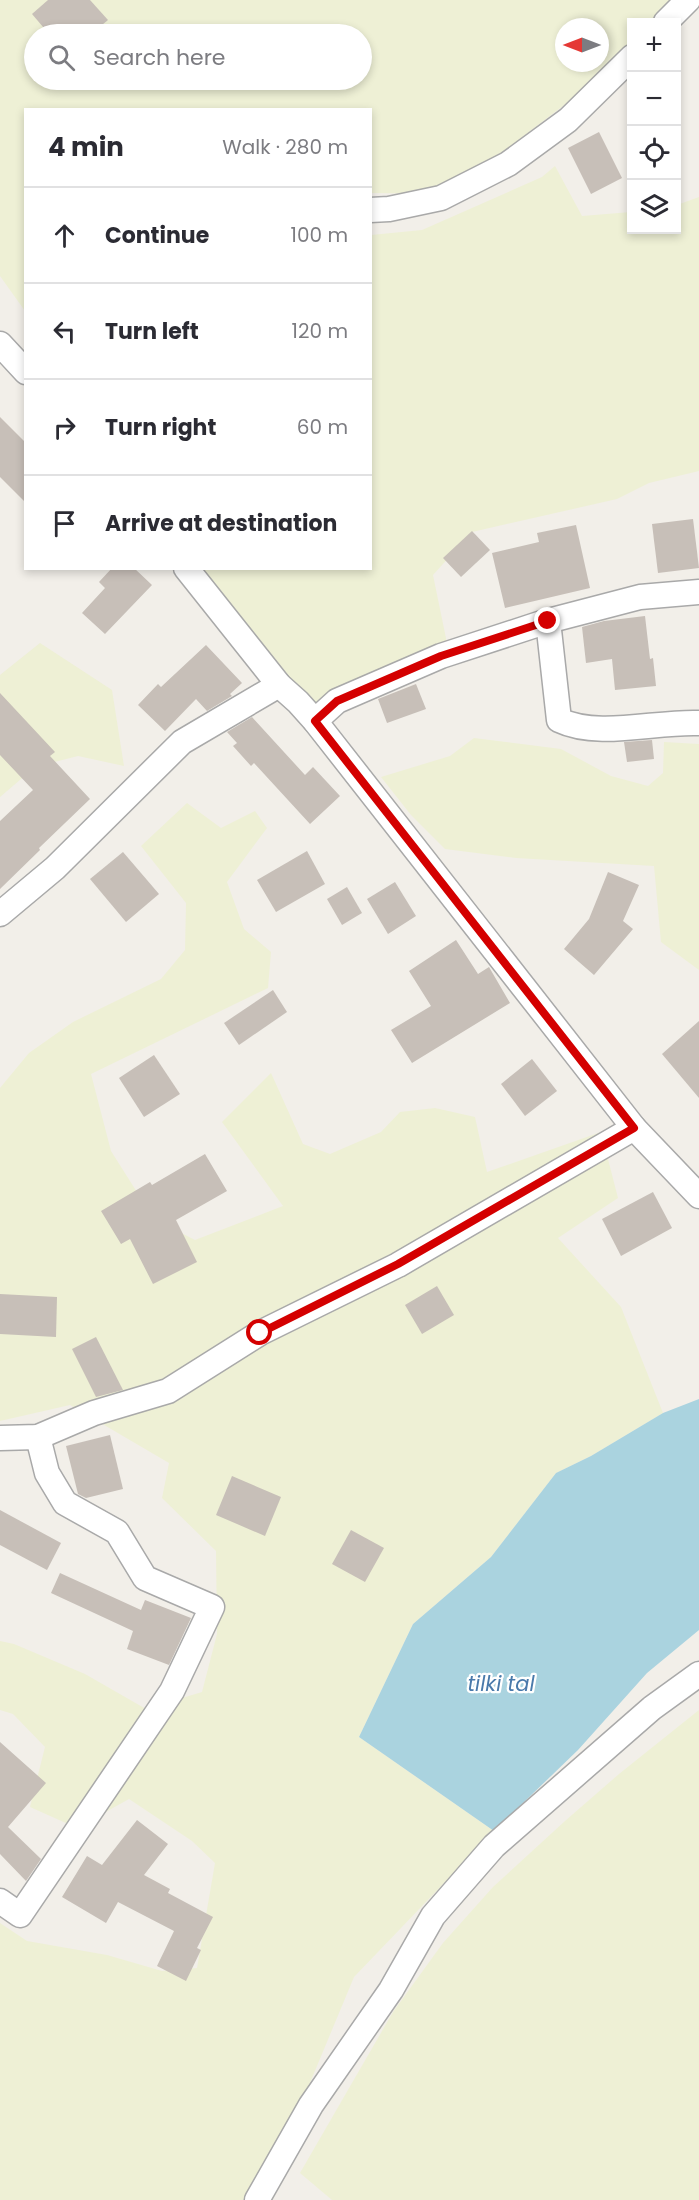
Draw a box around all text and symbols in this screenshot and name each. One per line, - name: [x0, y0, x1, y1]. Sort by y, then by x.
- north arrow: [555, 18, 609, 72]
- map controls: [627, 18, 681, 234]
- button: +: [627, 18, 681, 72]
- search box: [24, 24, 372, 90]
- icon: search: [45, 41, 78, 74]
- text: Search here: [93, 42, 226, 73]
- button: −: [627, 72, 681, 126]
- button: locate: [627, 126, 681, 180]
- text: 4 min: [48, 129, 124, 165]
- text: Walk · 280 m: [222, 133, 348, 161]
- button: layers: [627, 180, 681, 234]
- icon: ahead: [48, 219, 81, 252]
- text: Continue: [105, 220, 209, 251]
- text: 100 m: [291, 221, 348, 249]
- icon: left: [48, 315, 81, 348]
- text: Turn left: [105, 316, 199, 347]
- text: 120 m: [292, 317, 348, 345]
- icon: right: [48, 411, 81, 444]
- text: Turn right: [105, 412, 216, 443]
- text: 60 m: [297, 413, 348, 441]
- icon: arrive: [48, 507, 81, 540]
- text: Arrive at destination: [105, 508, 337, 539]
- route end: [534, 607, 560, 633]
- route start: [246, 1319, 272, 1345]
- water label: tilki tal: [467, 1669, 535, 1698]

